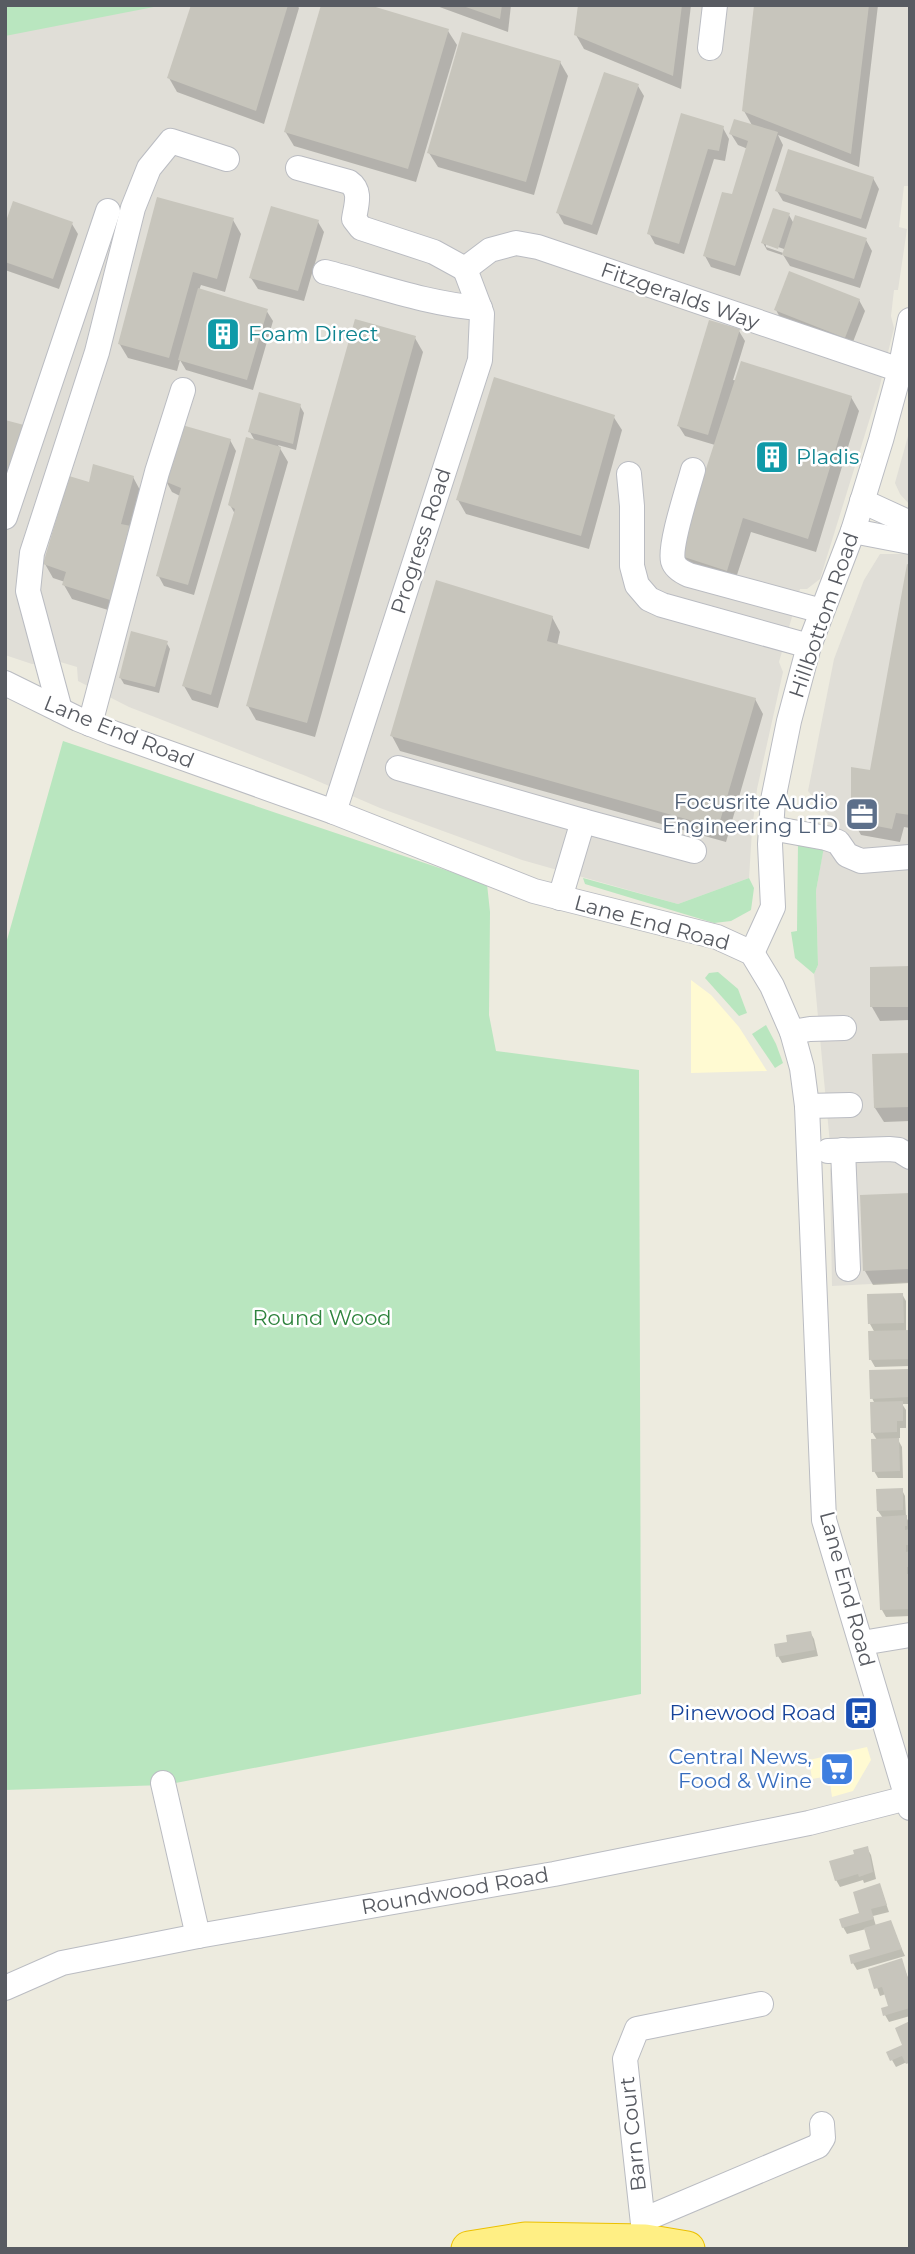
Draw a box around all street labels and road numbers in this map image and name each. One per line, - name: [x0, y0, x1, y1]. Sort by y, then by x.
- street label: Fitzgeralds Way: [598, 257, 763, 335]
- street label: Progress Road: [385, 465, 456, 617]
- street label: Hillbottom Road: [783, 529, 864, 701]
- street label: Lane End Road: [40, 690, 198, 773]
- street label: Lane End Road: [572, 890, 733, 955]
- street label: Lane End Road: [815, 1508, 880, 1669]
- street label: Roundwood Road: [359, 1862, 551, 1919]
- street label: Barn Court: [614, 2075, 651, 2193]

